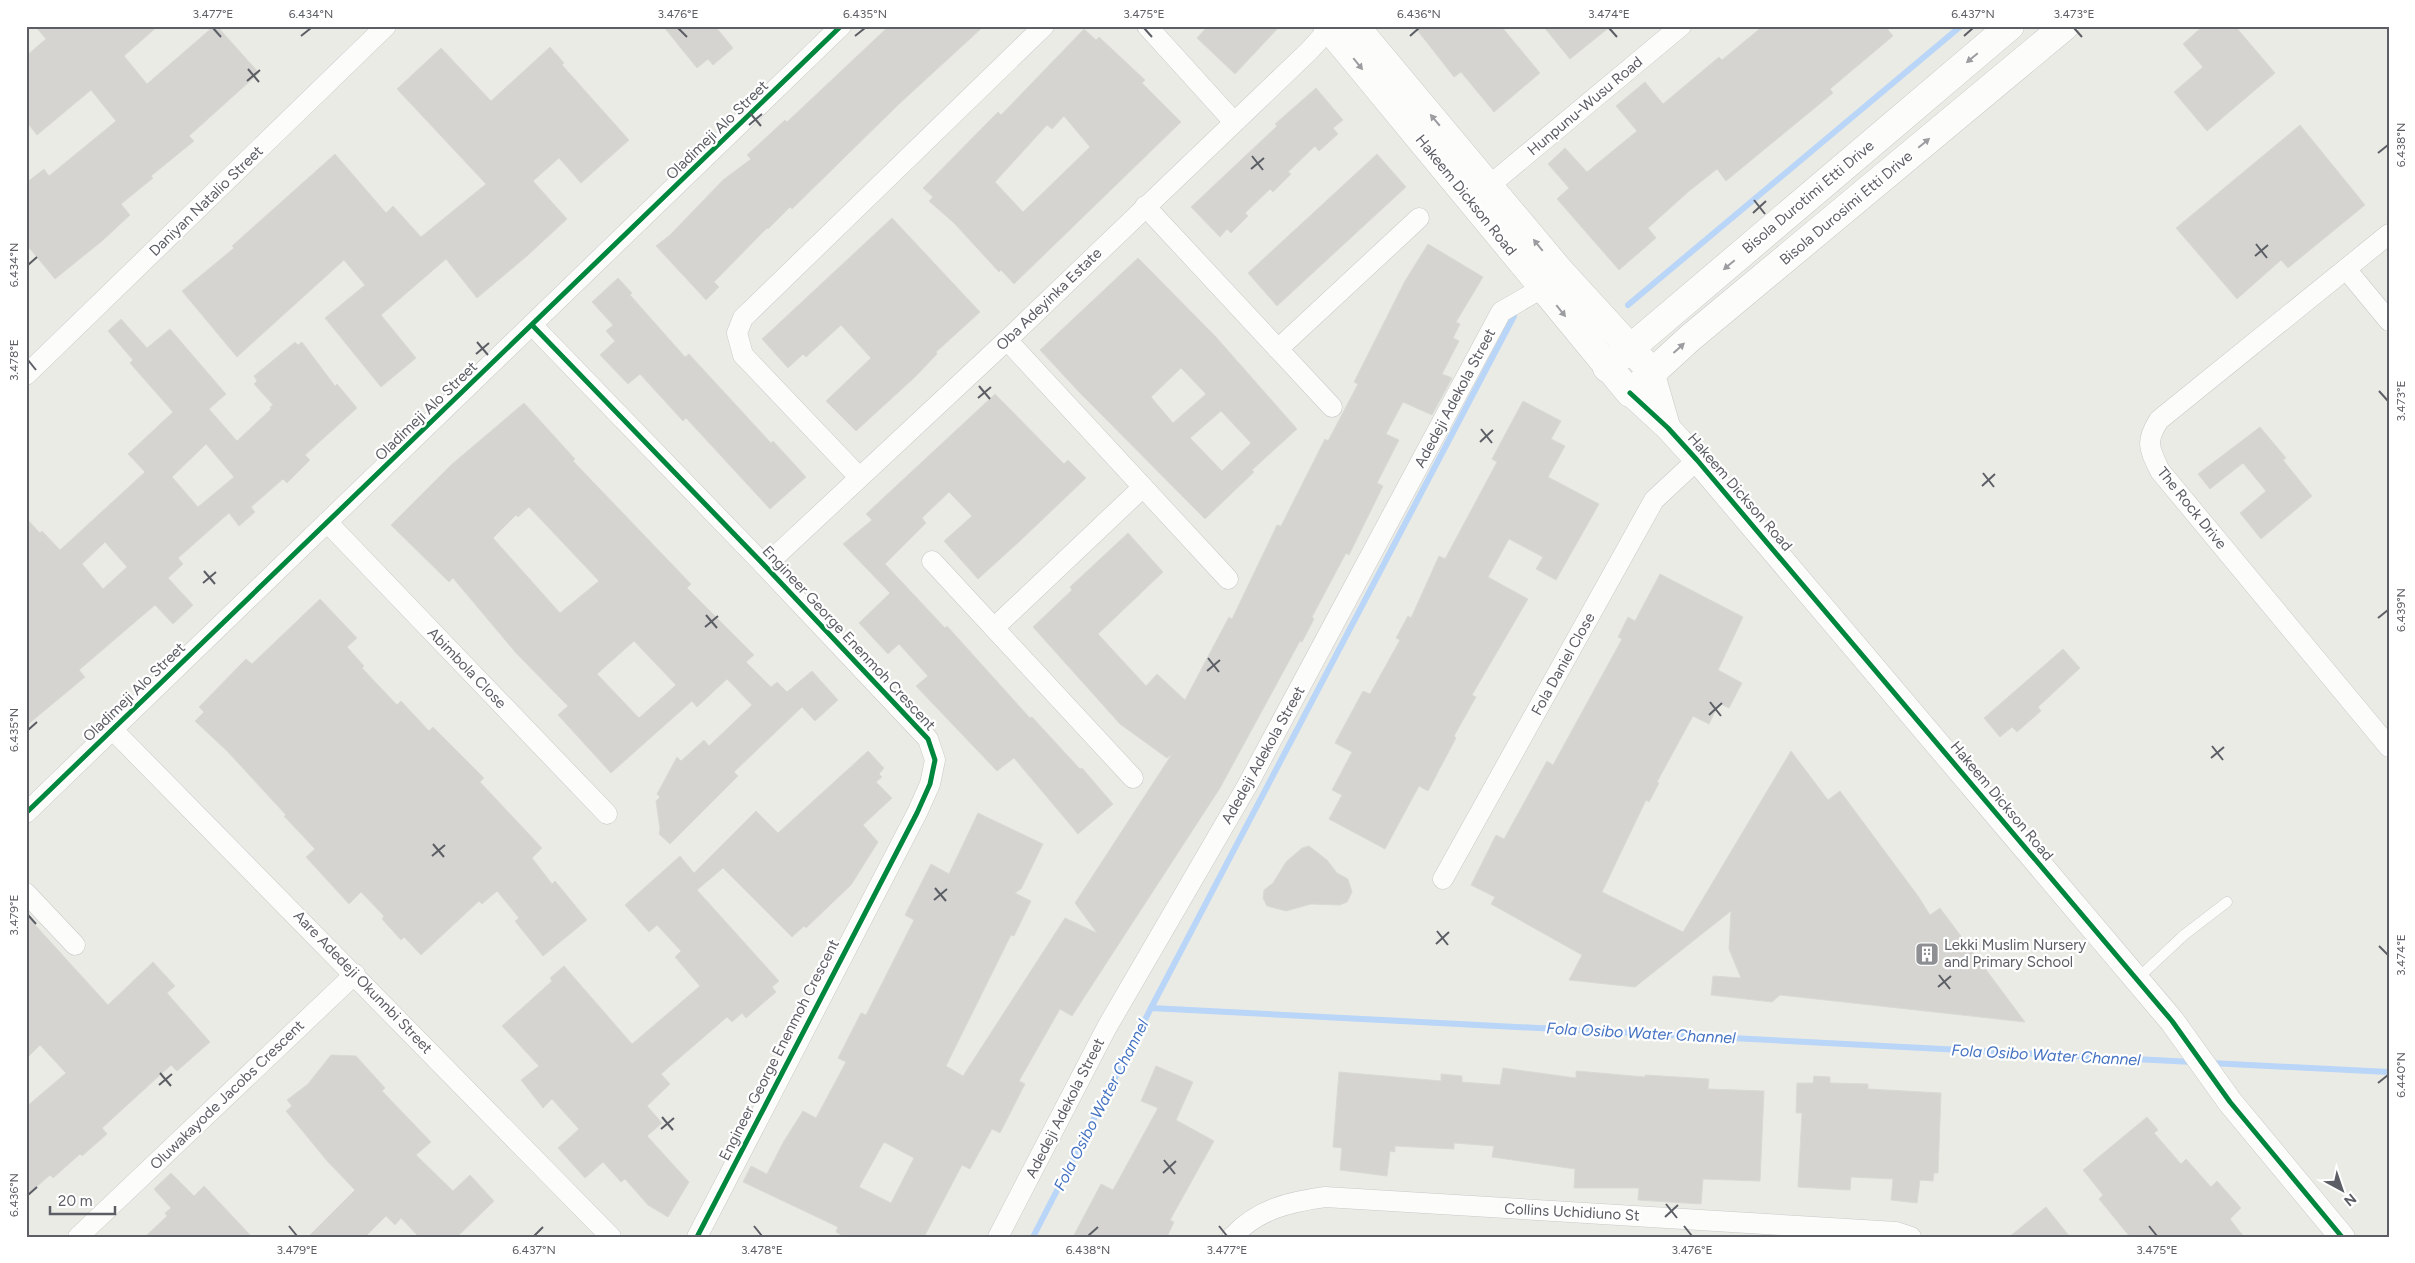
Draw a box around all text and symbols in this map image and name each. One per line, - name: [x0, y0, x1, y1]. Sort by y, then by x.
- text: 3.477°E: [193, 7, 233, 21]
- text: 6.434°N: [289, 7, 333, 21]
- text: 3.476°E: [657, 7, 699, 21]
- text: 6.435°N: [843, 7, 887, 21]
- text: 3.475°E: [1123, 7, 1165, 21]
- text: 6.436°N: [1397, 7, 1441, 21]
- text: 3.474°E: [1588, 7, 1630, 21]
- text: 6.437°N: [1951, 7, 1995, 21]
- text: 3.473°E: [2054, 7, 2094, 21]
- one-way arrow: [1967, 52, 1979, 64]
- street label: Hunpunu-Wusu Road: [1524, 53, 1646, 159]
- one-way arrow: [1352, 57, 1363, 70]
- street label: Oladimeji Alo Street: [662, 76, 772, 183]
- one-way arrow: [1429, 114, 1440, 127]
- text: 6.438°N: [2394, 123, 2408, 167]
- street label: Hakeem Dickson Road: [1412, 131, 1520, 259]
- street label: Bisola Durotimi Etti Drive: [1738, 137, 1878, 257]
- one-way arrow: [1918, 137, 1930, 149]
- street label: Daniyan Natalio Street: [145, 142, 267, 260]
- street label: Bisola Durosimi Etti Drive: [1776, 147, 1916, 269]
- one-way arrow: [1533, 239, 1544, 252]
- text: 6.434°N: [7, 243, 21, 287]
- street label: Oba Adeyinka Estate: [992, 244, 1106, 354]
- one-way arrow: [1722, 260, 1735, 271]
- one-way arrow: [1555, 305, 1566, 318]
- street label: Adedeji Adekola Street: [1411, 325, 1499, 471]
- text: 3.478°E: [7, 339, 21, 381]
- one-way arrow: [1672, 342, 1684, 354]
- street label: Oladimeji Alo Street: [371, 357, 481, 464]
- text: 3.473°E: [2394, 381, 2408, 421]
- street label: Hakeem Dickson Road: [1684, 429, 1796, 555]
- street label: The Rock Drive: [2153, 463, 2231, 553]
- street label: Engineer George Enenmoh Crescent: [759, 542, 940, 734]
- text: 6.439°N: [2394, 588, 2408, 632]
- street label: Fola Daniel Close: [1527, 610, 1599, 718]
- street label: Abimbola Close: [424, 624, 510, 712]
- street label: Oladimeji Alo Street: [79, 638, 189, 745]
- street label: Adedeji Adekola Street: [1218, 683, 1309, 827]
- text: 6.435°N: [7, 708, 21, 752]
- street label: Hakeem Dickson Road: [1947, 738, 2057, 864]
- text: 3.479°E: [7, 894, 21, 936]
- street label: Aare Adedeji Okunnbi Street: [290, 907, 436, 1058]
- text: 3.474°E: [2394, 934, 2408, 976]
- street label: Engineer George Enenmoh Crescent: [715, 936, 843, 1164]
- place label: Lekki Muslim Nursery and Primary School: [1944, 936, 2086, 971]
- building icon: Lekki Muslim Nursery and Primary School: [1914, 941, 1940, 967]
- street label: Oluwakayode Jacobs Crescent: [146, 1016, 308, 1174]
- water label: Fola Osibo Water Channel: [1050, 1016, 1153, 1194]
- water label: Fola Osibo Water Channel: [1546, 1019, 1737, 1047]
- street label: Adedeji Adekola Street: [1022, 1035, 1108, 1181]
- water label: Fola Osibo Water Channel: [1951, 1041, 2142, 1069]
- text: 6.440°N: [2394, 1052, 2408, 1098]
- north arrow: [2318, 1166, 2368, 1216]
- text: 6.436°N: [7, 1173, 21, 1217]
- scale bar: [50, 1183, 115, 1215]
- text: N: [2340, 1190, 2360, 1210]
- text: 20 m: [58, 1192, 92, 1210]
- street label: Collins Uchidiuno St: [1504, 1199, 1640, 1225]
- text: 3.479°E: [276, 1243, 318, 1257]
- text: 6.437°N: [512, 1243, 556, 1257]
- text: 3.478°E: [741, 1243, 783, 1257]
- text: 6.438°N: [1066, 1243, 1110, 1257]
- text: 3.477°E: [1207, 1243, 1247, 1257]
- text: 3.476°E: [1671, 1243, 1713, 1257]
- text: 3.475°E: [2136, 1243, 2178, 1257]

